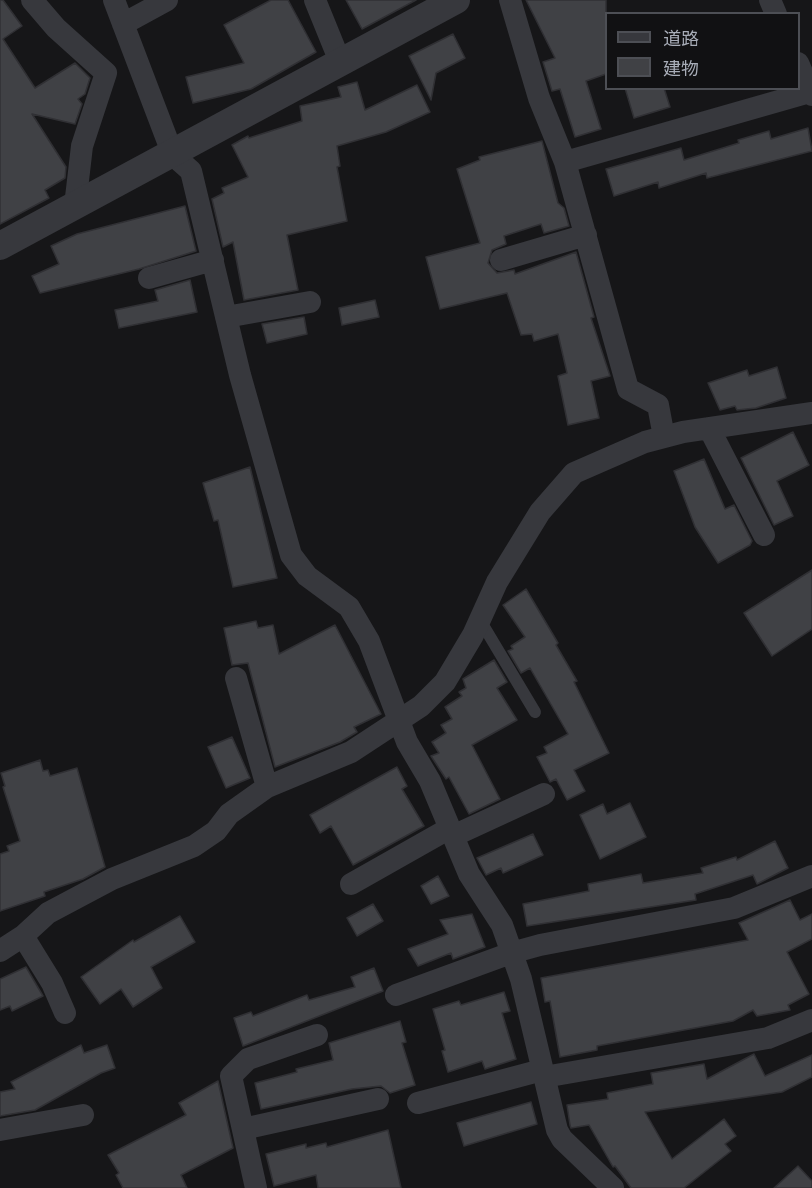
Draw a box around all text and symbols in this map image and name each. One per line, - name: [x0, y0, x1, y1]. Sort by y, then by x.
- legend: [605, 12, 800, 90]
- text: 道路: [663, 28, 699, 49]
- text: 建物: [663, 58, 699, 79]

